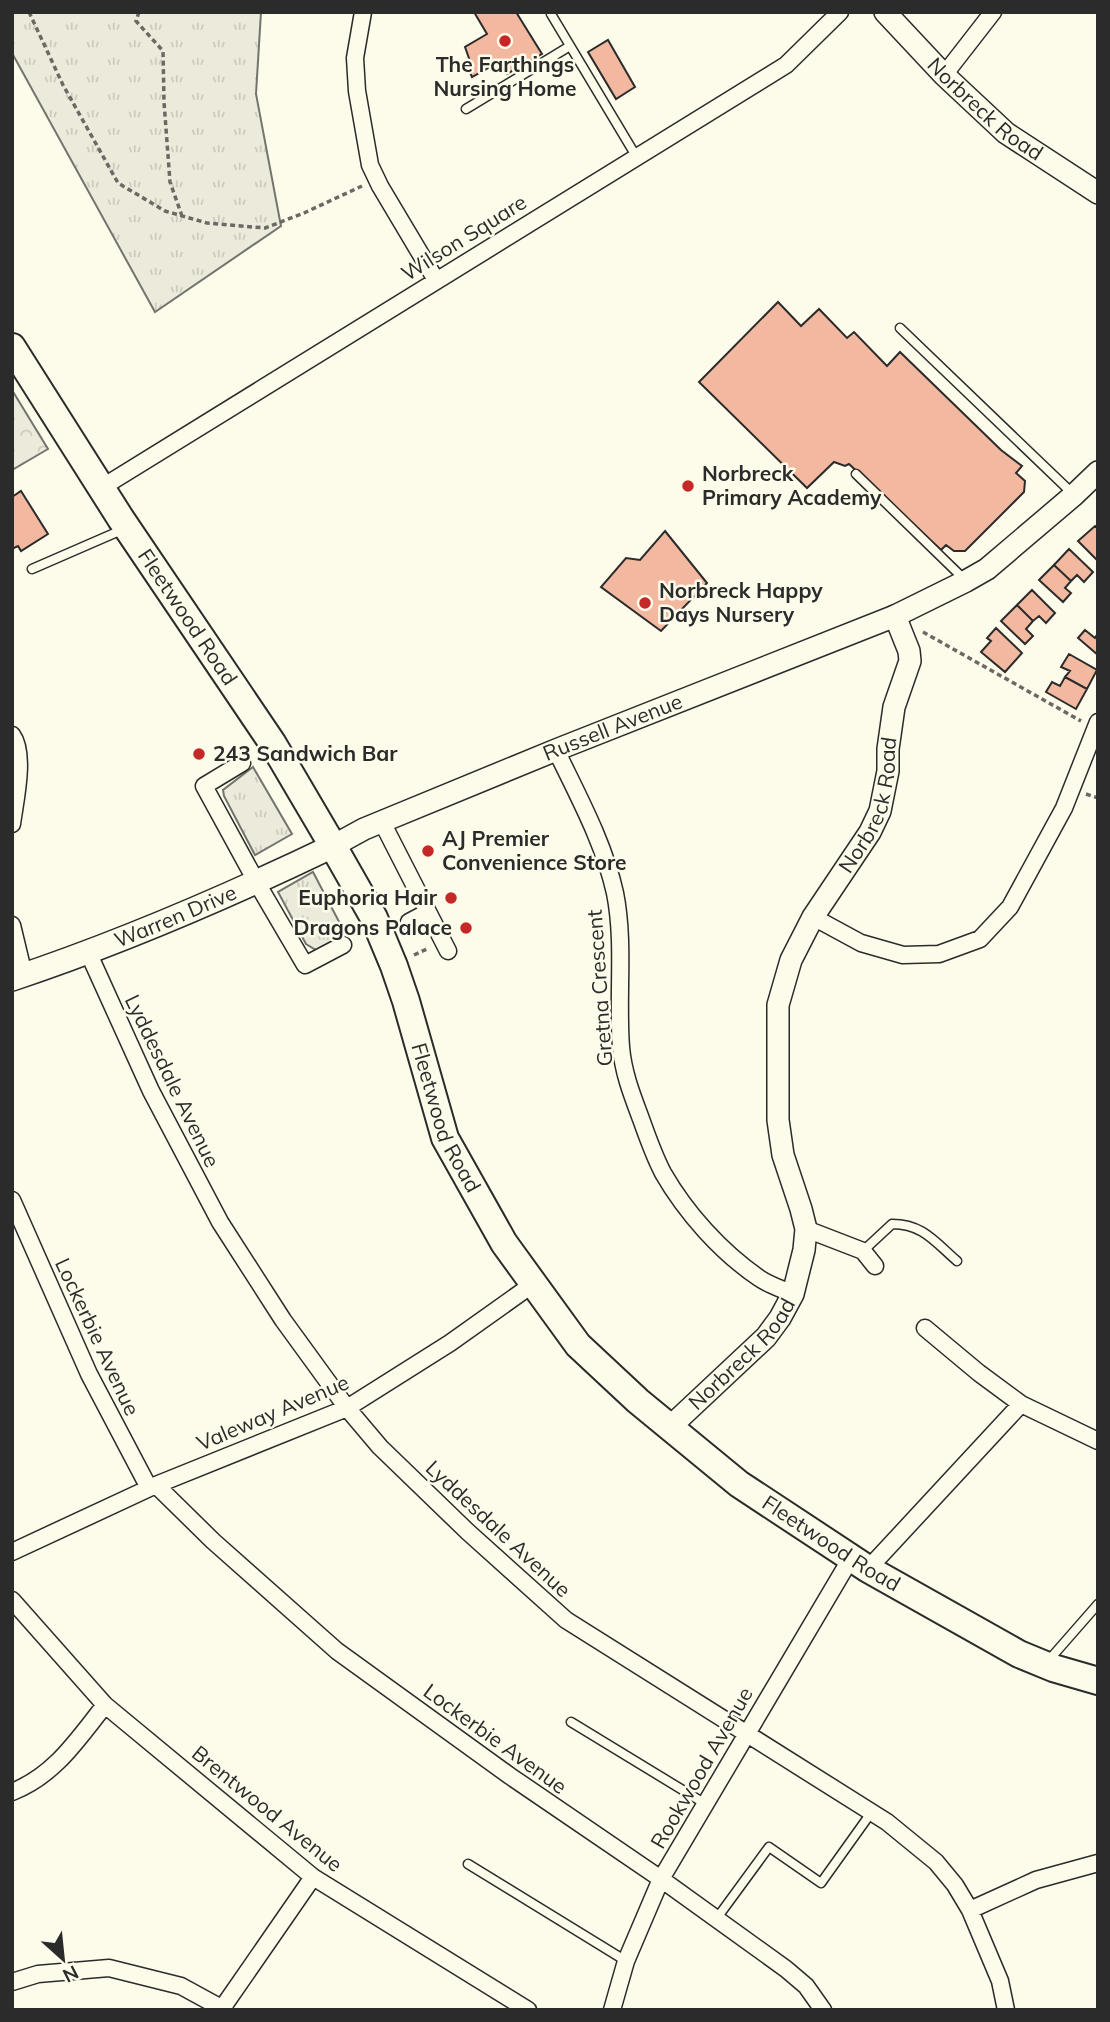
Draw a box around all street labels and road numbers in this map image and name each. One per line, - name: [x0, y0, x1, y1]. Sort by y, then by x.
- street label: Norbreck Road: [922, 52, 1048, 166]
- street label: Wilson Square: [396, 188, 531, 286]
- street label: Fleetwood Road: [133, 543, 243, 690]
- street label: Russell Avenue: [539, 687, 686, 766]
- street label: Norbreck Road: [832, 735, 902, 878]
- street label: Warren Drive: [110, 879, 240, 953]
- street label: Gretna Crescent: [581, 909, 617, 1067]
- street label: Lyddesdale Avenue: [120, 990, 226, 1171]
- street label: Fleetwood Road: [407, 1040, 487, 1197]
- street label: Lockerbie Avenue: [50, 1254, 146, 1420]
- street label: Norbreck Road: [683, 1293, 800, 1415]
- street label: Valeway Avenue: [193, 1368, 353, 1456]
- street label: Lyddesdale Avenue: [421, 1454, 577, 1602]
- street label: Fleetwood Road: [758, 1489, 905, 1597]
- street label: Lockerbie Avenue: [419, 1677, 572, 1799]
- street label: Rookwood Avenue: [644, 1682, 758, 1853]
- street label: Brentwood Avenue: [187, 1739, 348, 1877]

